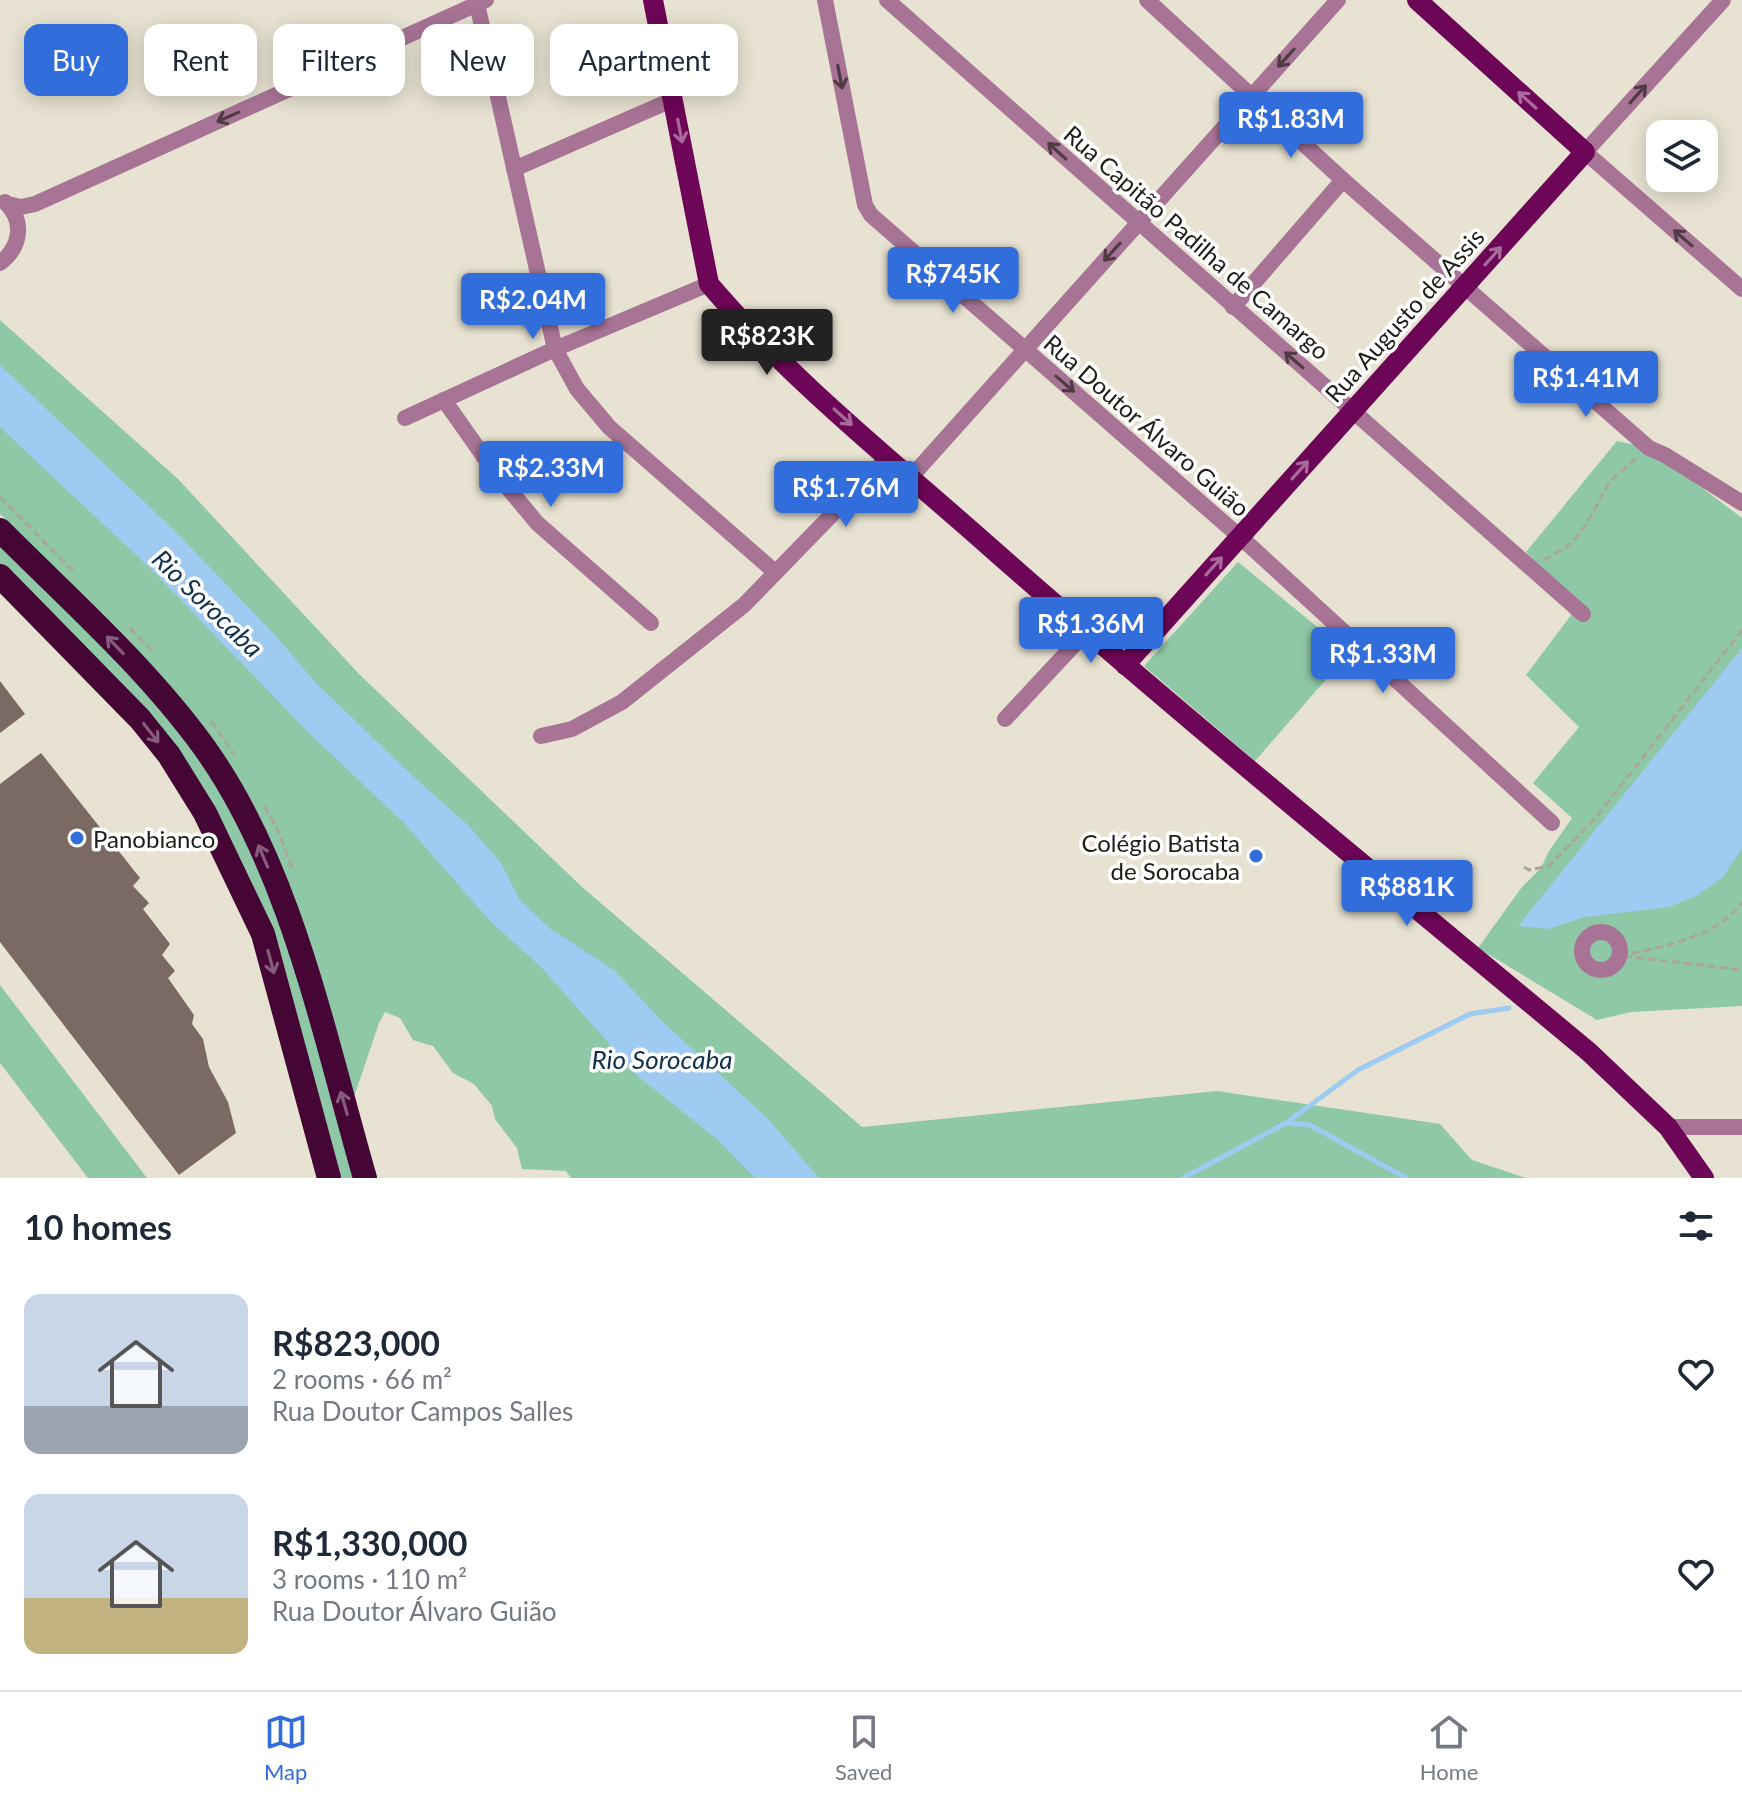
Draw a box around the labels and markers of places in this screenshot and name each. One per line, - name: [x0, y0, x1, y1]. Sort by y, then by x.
- pin: R$1.83M: [1217, 92, 1365, 160]
- pin: R$745K: [888, 247, 1018, 315]
- pin: R$2.04M: [459, 273, 607, 341]
- pin: R$823K: [702, 309, 832, 377]
- pin: R$1.41M: [1512, 351, 1660, 419]
- pin: R$2.33M: [477, 441, 625, 509]
- pin: R$1.76M: [772, 461, 920, 529]
- pin: R$1.36M: [1017, 597, 1165, 665]
- pin: R$1.33M: [1309, 627, 1457, 695]
- place label: Panobianco: [93, 824, 215, 853]
- place label: Colégio Batista de Sorocaba: [1081, 828, 1240, 885]
- marker: Panobianco: [68, 829, 86, 847]
- marker: Colégio Batista de Sorocaba: [1247, 847, 1265, 865]
- pin: R$881K: [1342, 860, 1472, 928]

